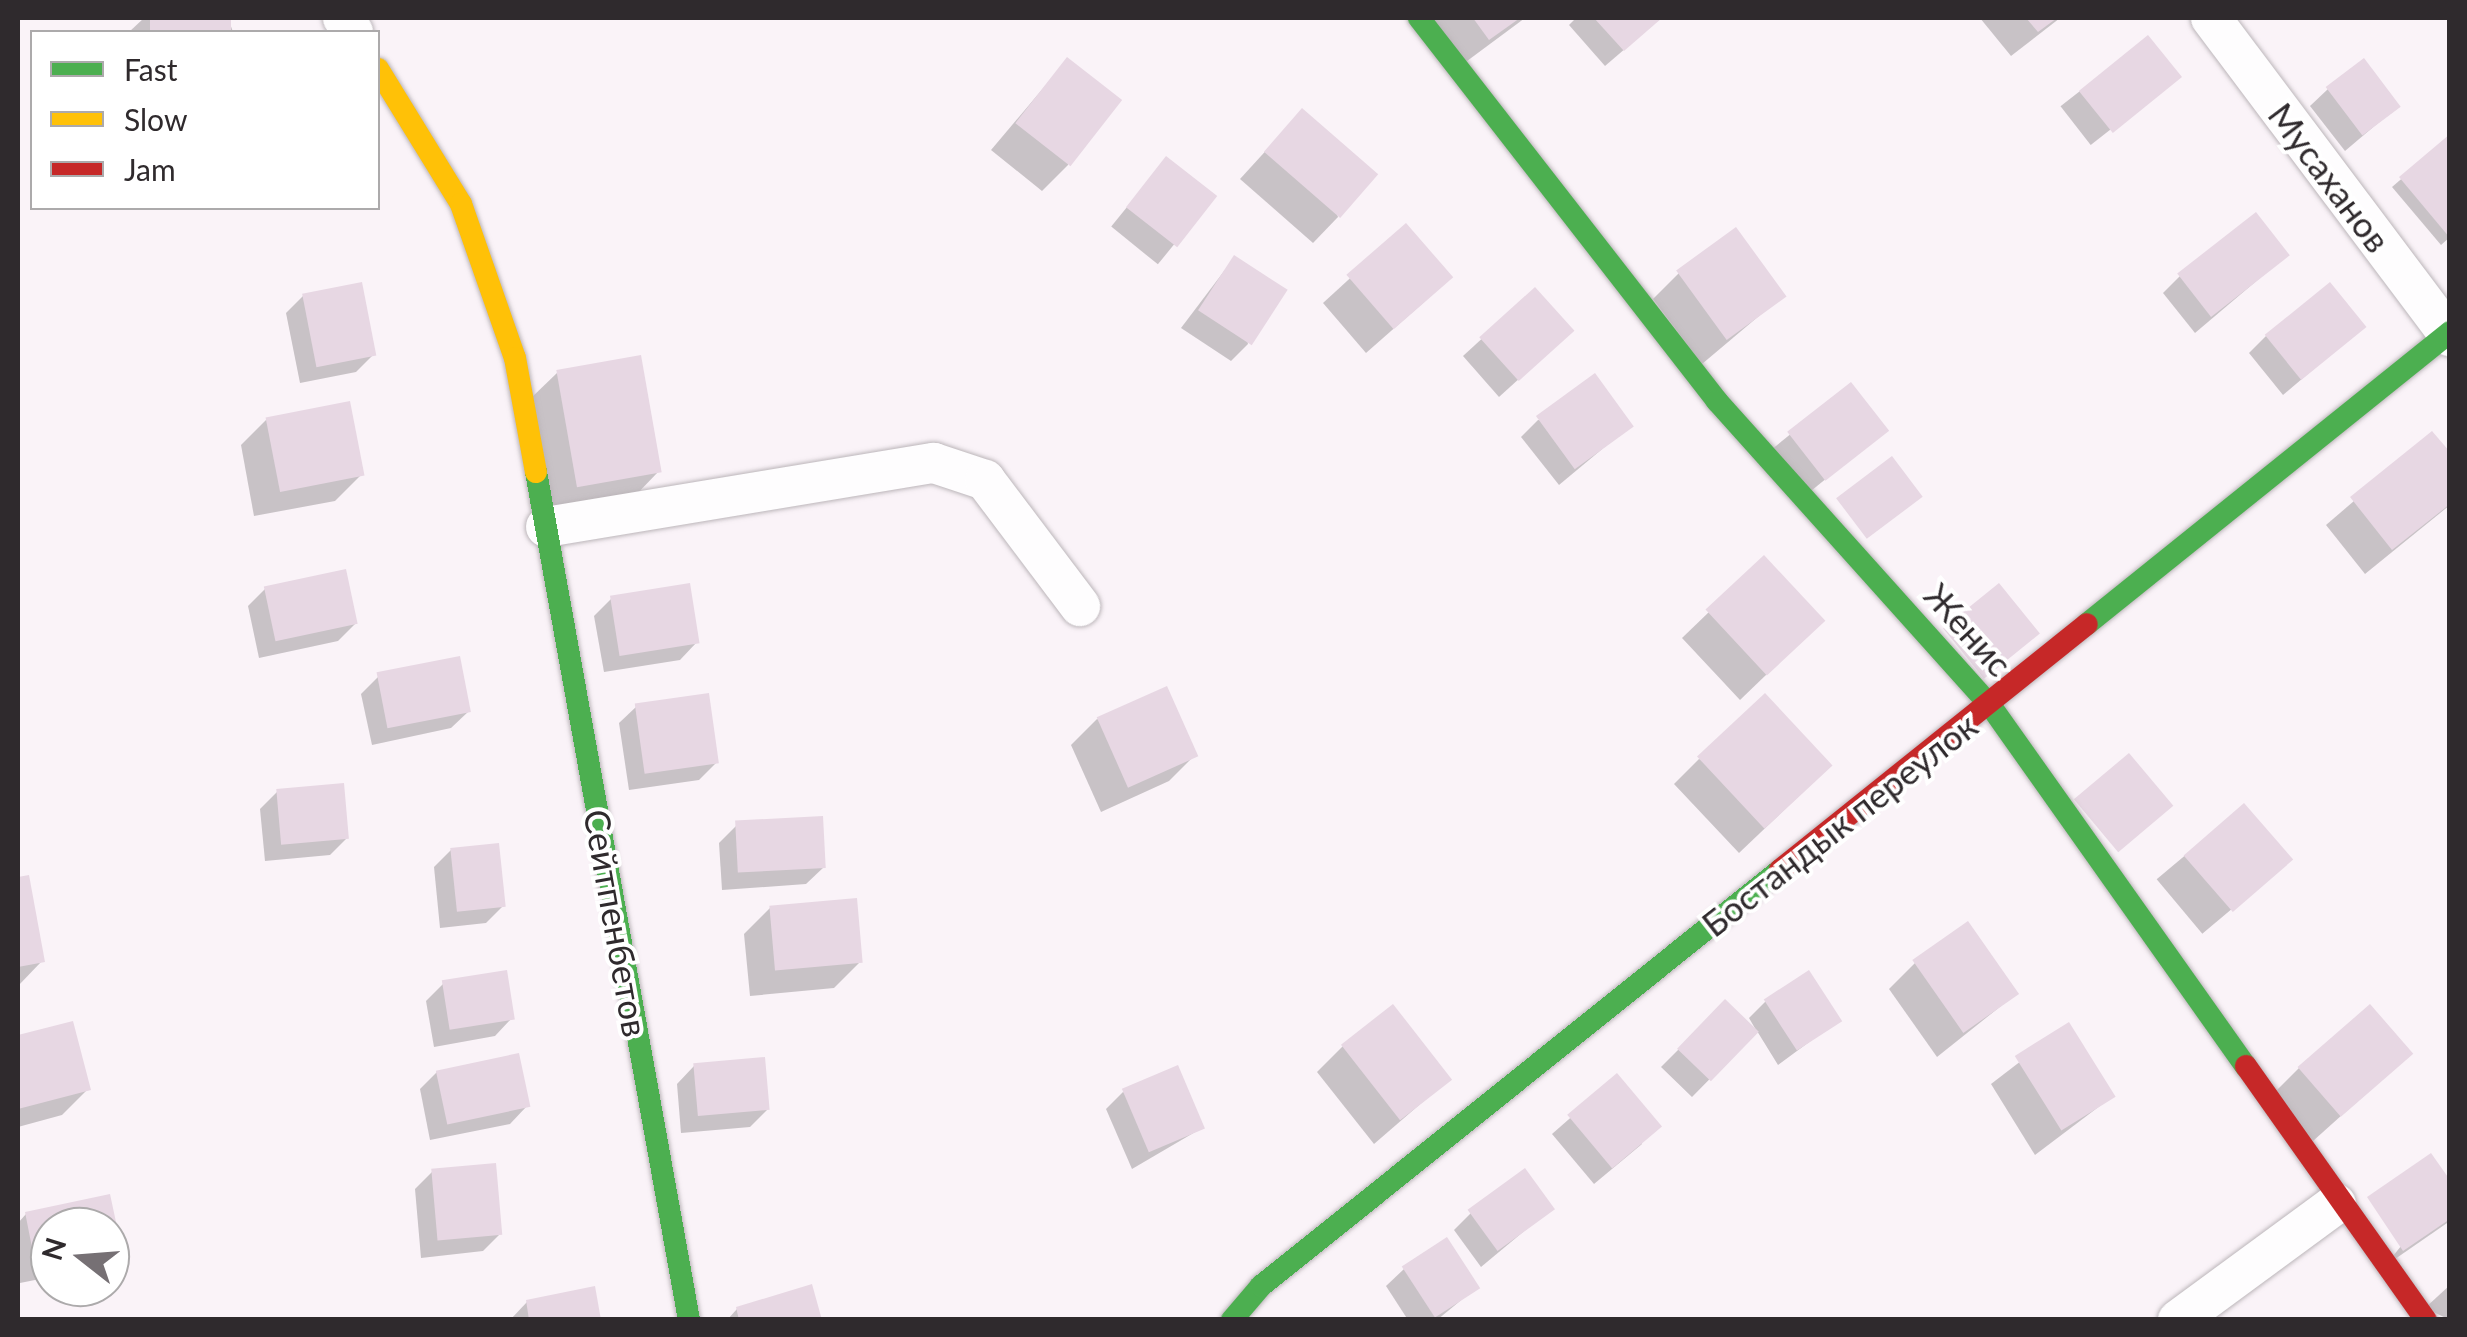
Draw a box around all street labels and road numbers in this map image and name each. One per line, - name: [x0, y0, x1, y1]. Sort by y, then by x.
- street label: Мусаханов: [2260, 94, 2400, 260]
- street label: Женис: [1917, 574, 2021, 684]
- street label: Бостандык переулок: [1693, 704, 1985, 944]
- street label: Сейтпенбетов: [576, 806, 658, 1040]

